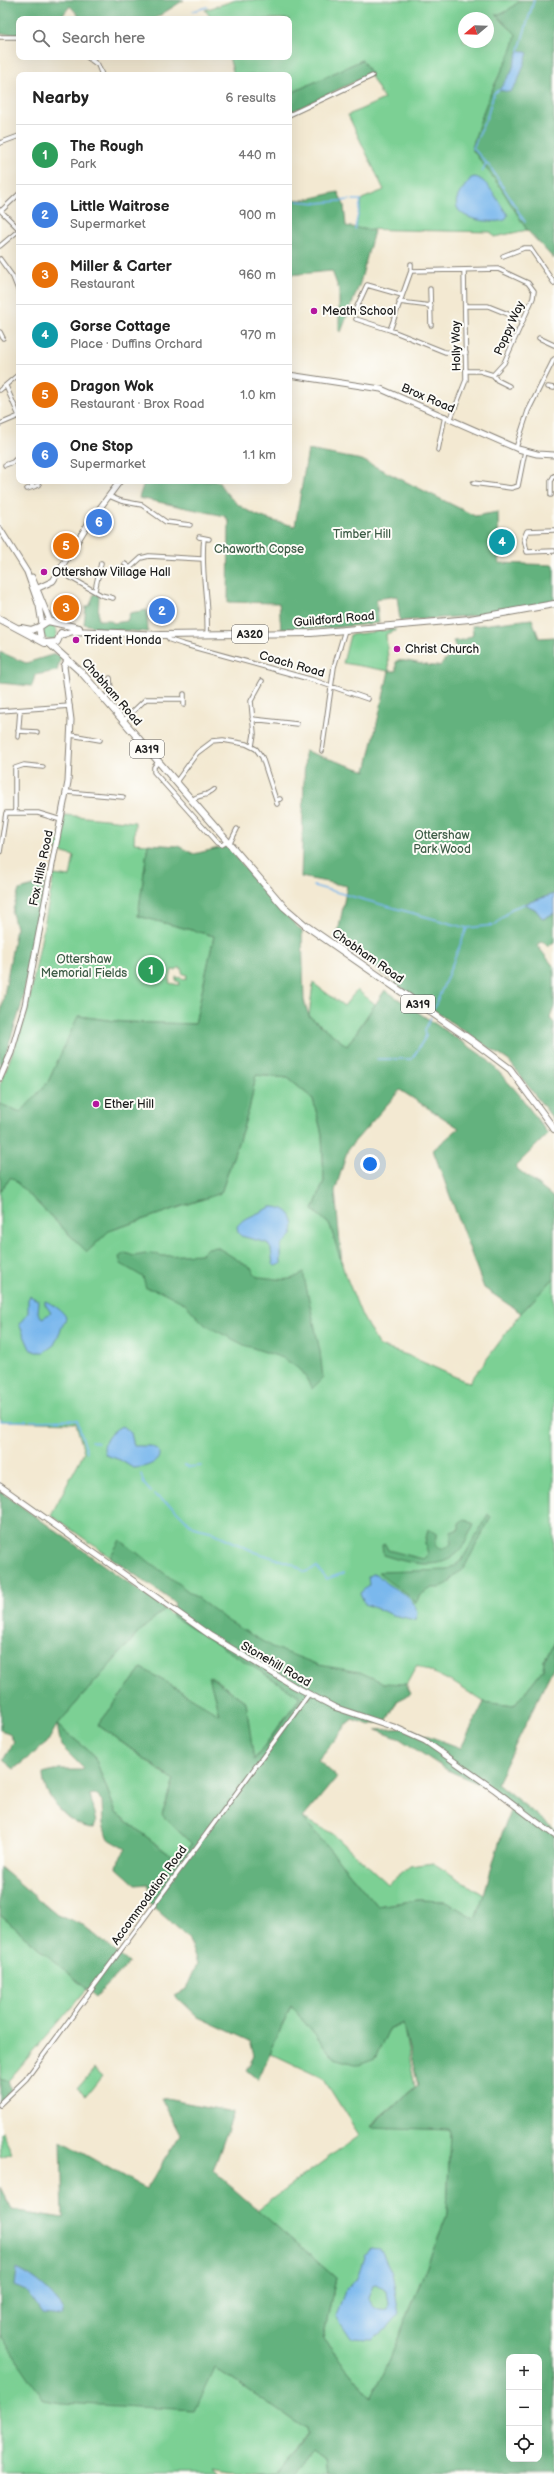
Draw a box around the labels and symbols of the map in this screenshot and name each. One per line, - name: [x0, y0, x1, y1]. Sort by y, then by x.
- north arrow: [458, 12, 494, 48]
- street label: Poppy Way: [491, 298, 528, 358]
- place label: Meath School: [322, 304, 396, 319]
- marker: Meath School: [309, 306, 319, 316]
- street label: Holly Way: [449, 320, 464, 372]
- street label: Brox Road: [399, 380, 457, 416]
- pin: 6: [86, 507, 112, 537]
- park label: Timber Hill: [333, 527, 391, 542]
- pin: 4: [489, 527, 515, 557]
- pin: 5: [53, 531, 79, 561]
- park label: Chaworth Copse: [214, 542, 304, 557]
- place label: Ottershaw Village Hall: [52, 565, 170, 580]
- marker: Ottershaw Village Hall: [39, 567, 49, 577]
- pin: 3: [53, 593, 79, 623]
- pin: 2: [149, 596, 175, 626]
- street label: Guildford Road: [293, 608, 375, 631]
- road number: A320: [232, 625, 268, 643]
- place label: Trident Honda: [84, 633, 162, 648]
- marker: Trident Honda: [71, 635, 81, 645]
- place label: Christ Church: [405, 642, 479, 657]
- marker: Christ Church: [392, 644, 402, 654]
- street label: Coach Road: [257, 648, 326, 681]
- street label: Chobham Road: [78, 656, 145, 729]
- road number: A319: [130, 740, 164, 758]
- park label: Ottershaw Park Wood: [413, 828, 471, 857]
- street label: Fox Hills Road: [26, 829, 57, 907]
- street label: Chobham Road: [329, 926, 407, 987]
- park label: Ottershaw Memorial Fields: [41, 952, 127, 981]
- pin: 1: [138, 955, 164, 985]
- road number: A319: [401, 995, 435, 1013]
- place label: Ether Hill: [104, 1097, 154, 1112]
- marker: Ether Hill: [91, 1099, 101, 1109]
- your location: [360, 1154, 380, 1174]
- street label: Stonehill Road: [238, 1638, 314, 1691]
- street label: Accommodation Road: [108, 1843, 191, 1948]

